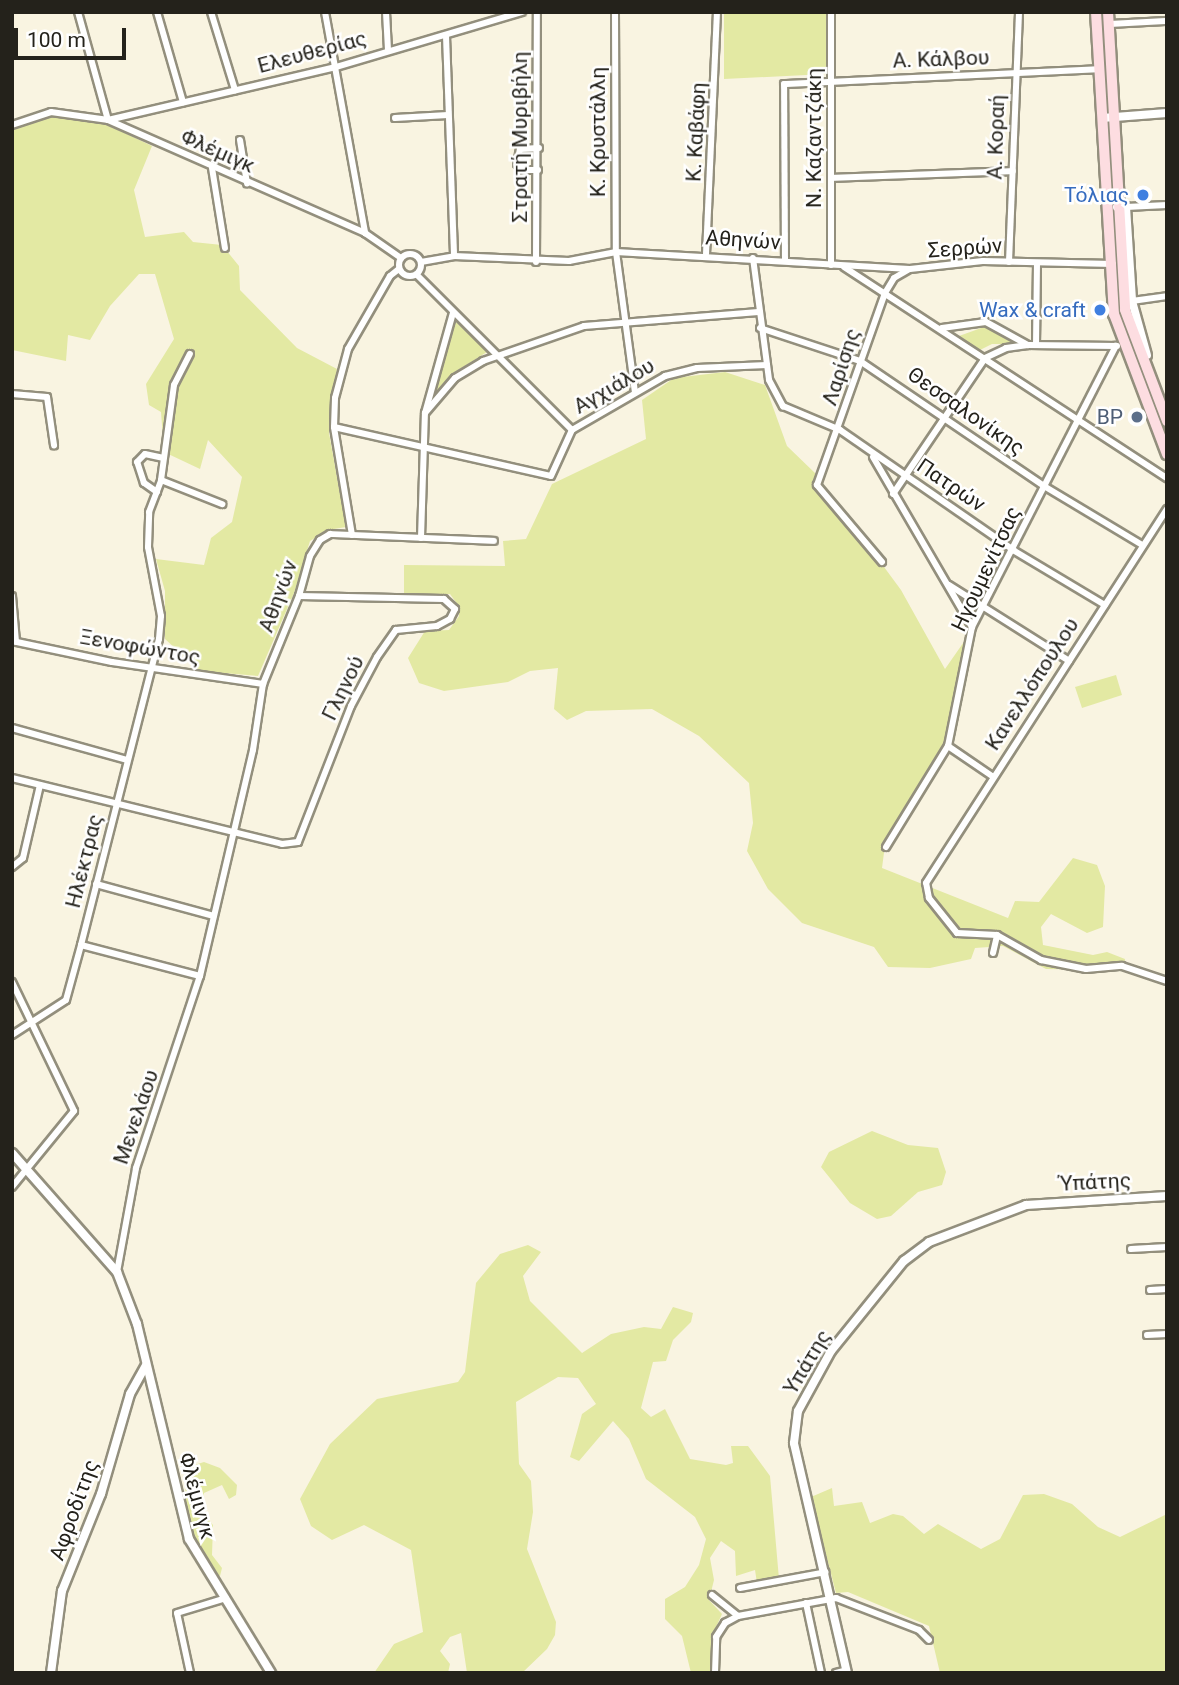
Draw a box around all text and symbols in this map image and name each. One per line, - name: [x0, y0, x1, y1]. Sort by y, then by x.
- scale bar: [18, 14, 130, 58]
- street label: Ελευθερίας: [255, 25, 369, 79]
- text: 100 m: [27, 28, 86, 52]
- street label: A. Κάλβου: [892, 45, 990, 73]
- street label: Στρατή Μυριβήλη: [507, 51, 533, 223]
- street label: Κ. Κρυστάλλη: [585, 67, 611, 197]
- street label: Ν. Καζαντζάκη: [801, 68, 827, 208]
- street label: Κ. Καβάφη: [681, 82, 711, 182]
- street label: Α. Κοραή: [982, 94, 1010, 180]
- street label: Φλέμιγκ: [177, 124, 259, 178]
- place label: Τόλιας: [1064, 182, 1129, 208]
- marker: Τόλιας: [1135, 187, 1151, 203]
- street label: Αθηνών: [705, 225, 781, 255]
- street label: Σερρών: [927, 233, 1003, 263]
- place label: Wax & craft: [979, 297, 1086, 323]
- marker: Wax & craft: [1092, 302, 1108, 318]
- street label: Λαρίσης: [817, 325, 865, 409]
- street label: Αγχιάλου: [569, 353, 659, 419]
- street label: Θεσσαλονίκης: [903, 361, 1029, 461]
- place label: BP: [1097, 404, 1123, 430]
- marker: BP: [1129, 409, 1145, 425]
- street label: Πατρών: [912, 453, 990, 517]
- street label: Ηγουμενίτσας: [946, 503, 1026, 635]
- street label: Αθηνών: [253, 556, 303, 636]
- street label: Κανελλόπουλου: [980, 613, 1084, 755]
- street label: Ξενοφώντος: [78, 624, 202, 670]
- street label: Γληνού: [317, 652, 369, 724]
- street label: Ηλέκτρας: [60, 812, 108, 910]
- street label: Μενελάου: [108, 1067, 164, 1167]
- street label: Ύπάτης: [1058, 1168, 1132, 1196]
- street label: Υπάτης: [778, 1325, 836, 1399]
- street label: Φλέμινγκ: [173, 1450, 221, 1542]
- street label: Αφροδίτης: [44, 1456, 104, 1564]

